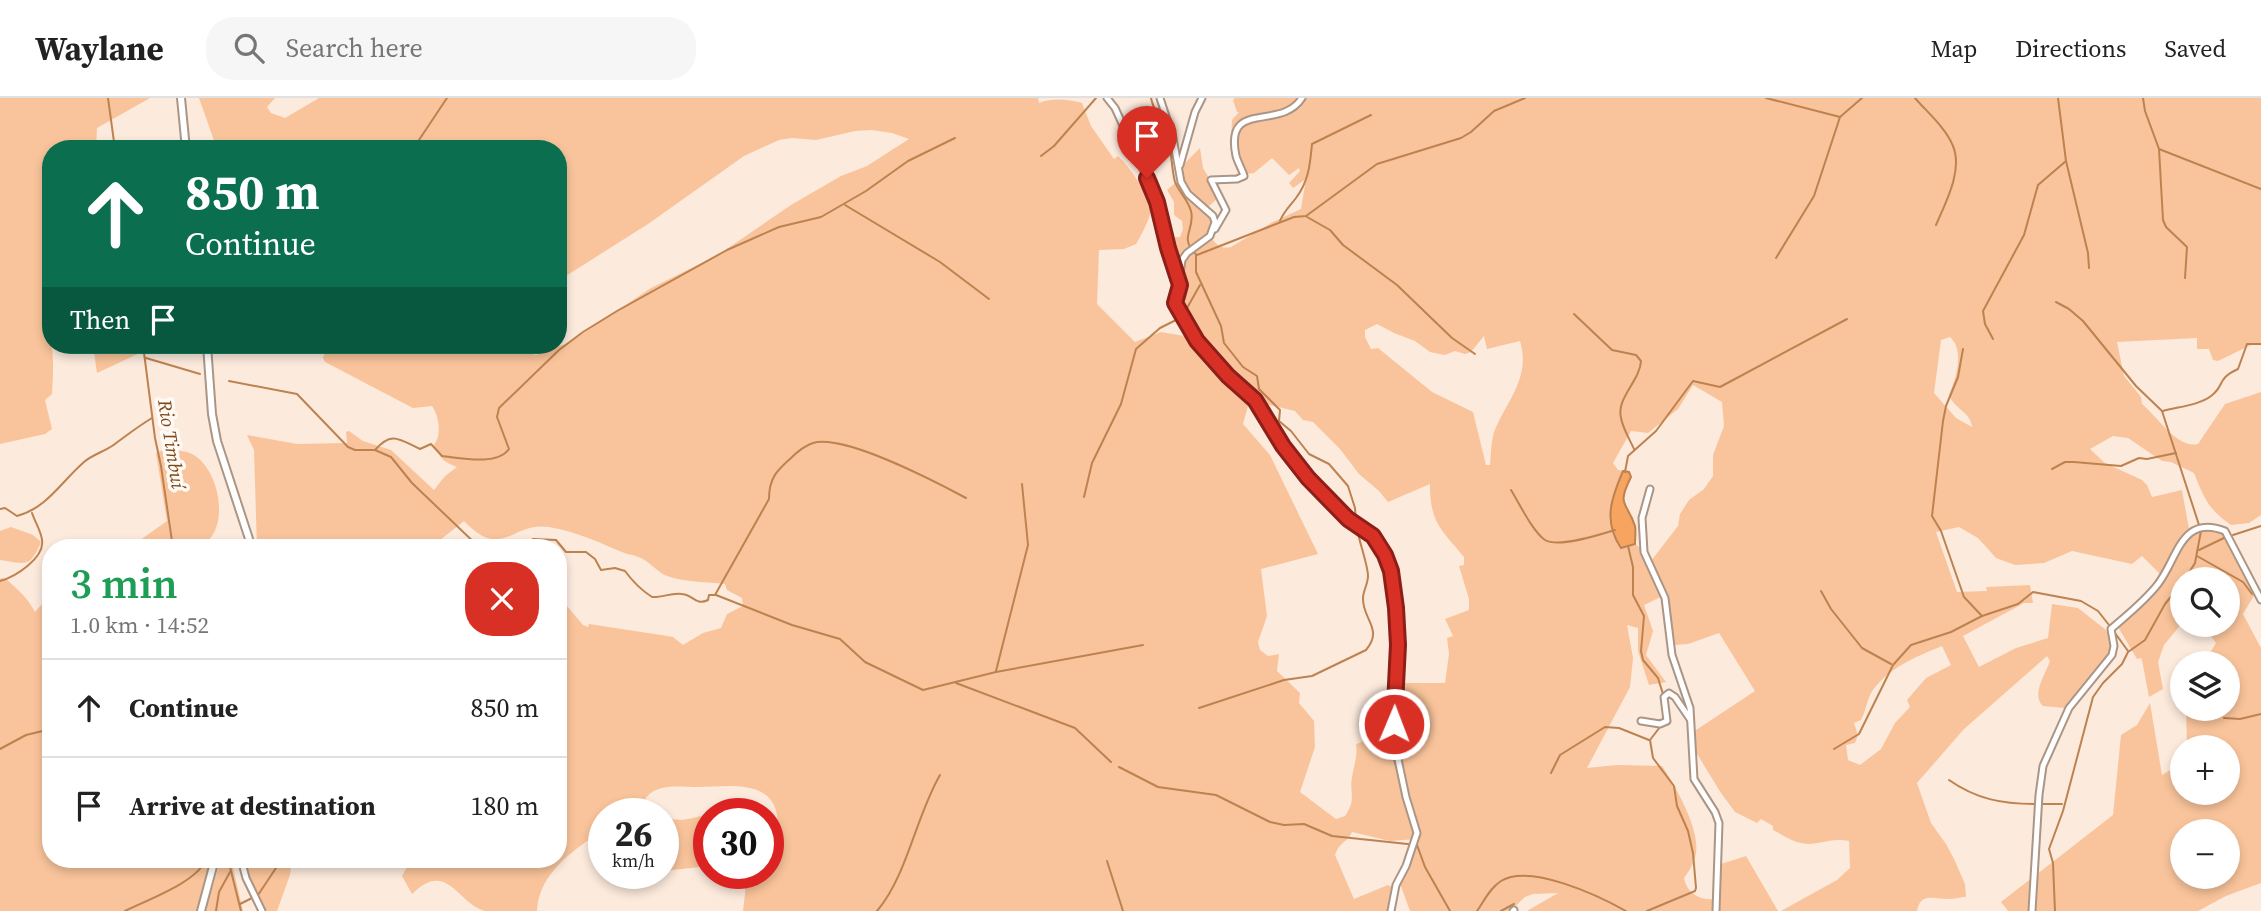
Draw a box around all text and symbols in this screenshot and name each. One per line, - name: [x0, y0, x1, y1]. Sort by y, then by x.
- search box: [206, 17, 696, 80]
- text: Waylane: [35, 26, 164, 71]
- icon: search: [230, 29, 268, 67]
- text: Search here: [286, 30, 423, 66]
- text: Map: [1930, 32, 1977, 65]
- text: Directions: [2015, 32, 2126, 65]
- text: Saved: [2164, 32, 2226, 65]
- pin: [1117, 106, 1177, 178]
- icon: arrive: [1128, 117, 1166, 155]
- text: 850 m: [185, 158, 320, 225]
- icon: ahead: [70, 168, 161, 259]
- text: Continue: [185, 222, 316, 266]
- icon: arrive: [144, 301, 182, 339]
- text: Then: [70, 302, 130, 338]
- water label: Rio Timbuí: [152, 397, 192, 492]
- text: 3 min: [70, 554, 178, 612]
- button: close: [465, 562, 539, 636]
- map controls: [2170, 567, 2240, 889]
- button: search: [2170, 567, 2240, 637]
- text: 1.0 km · 14:52: [70, 609, 209, 641]
- button: layers: [2170, 651, 2240, 721]
- position arrow: [1357, 687, 1431, 761]
- icon: ahead: [70, 689, 108, 727]
- text: Continue: [129, 690, 238, 726]
- text: 850 m: [471, 690, 539, 726]
- button: +: [2170, 735, 2240, 805]
- icon: arrive: [70, 787, 108, 825]
- text: Arrive at destination: [129, 788, 376, 824]
- text: 180 m: [471, 788, 539, 824]
- speed limit sign: 30: [693, 798, 784, 889]
- text: 26: [615, 810, 652, 858]
- button: −: [2170, 819, 2240, 889]
- text: km/h: [612, 848, 655, 873]

